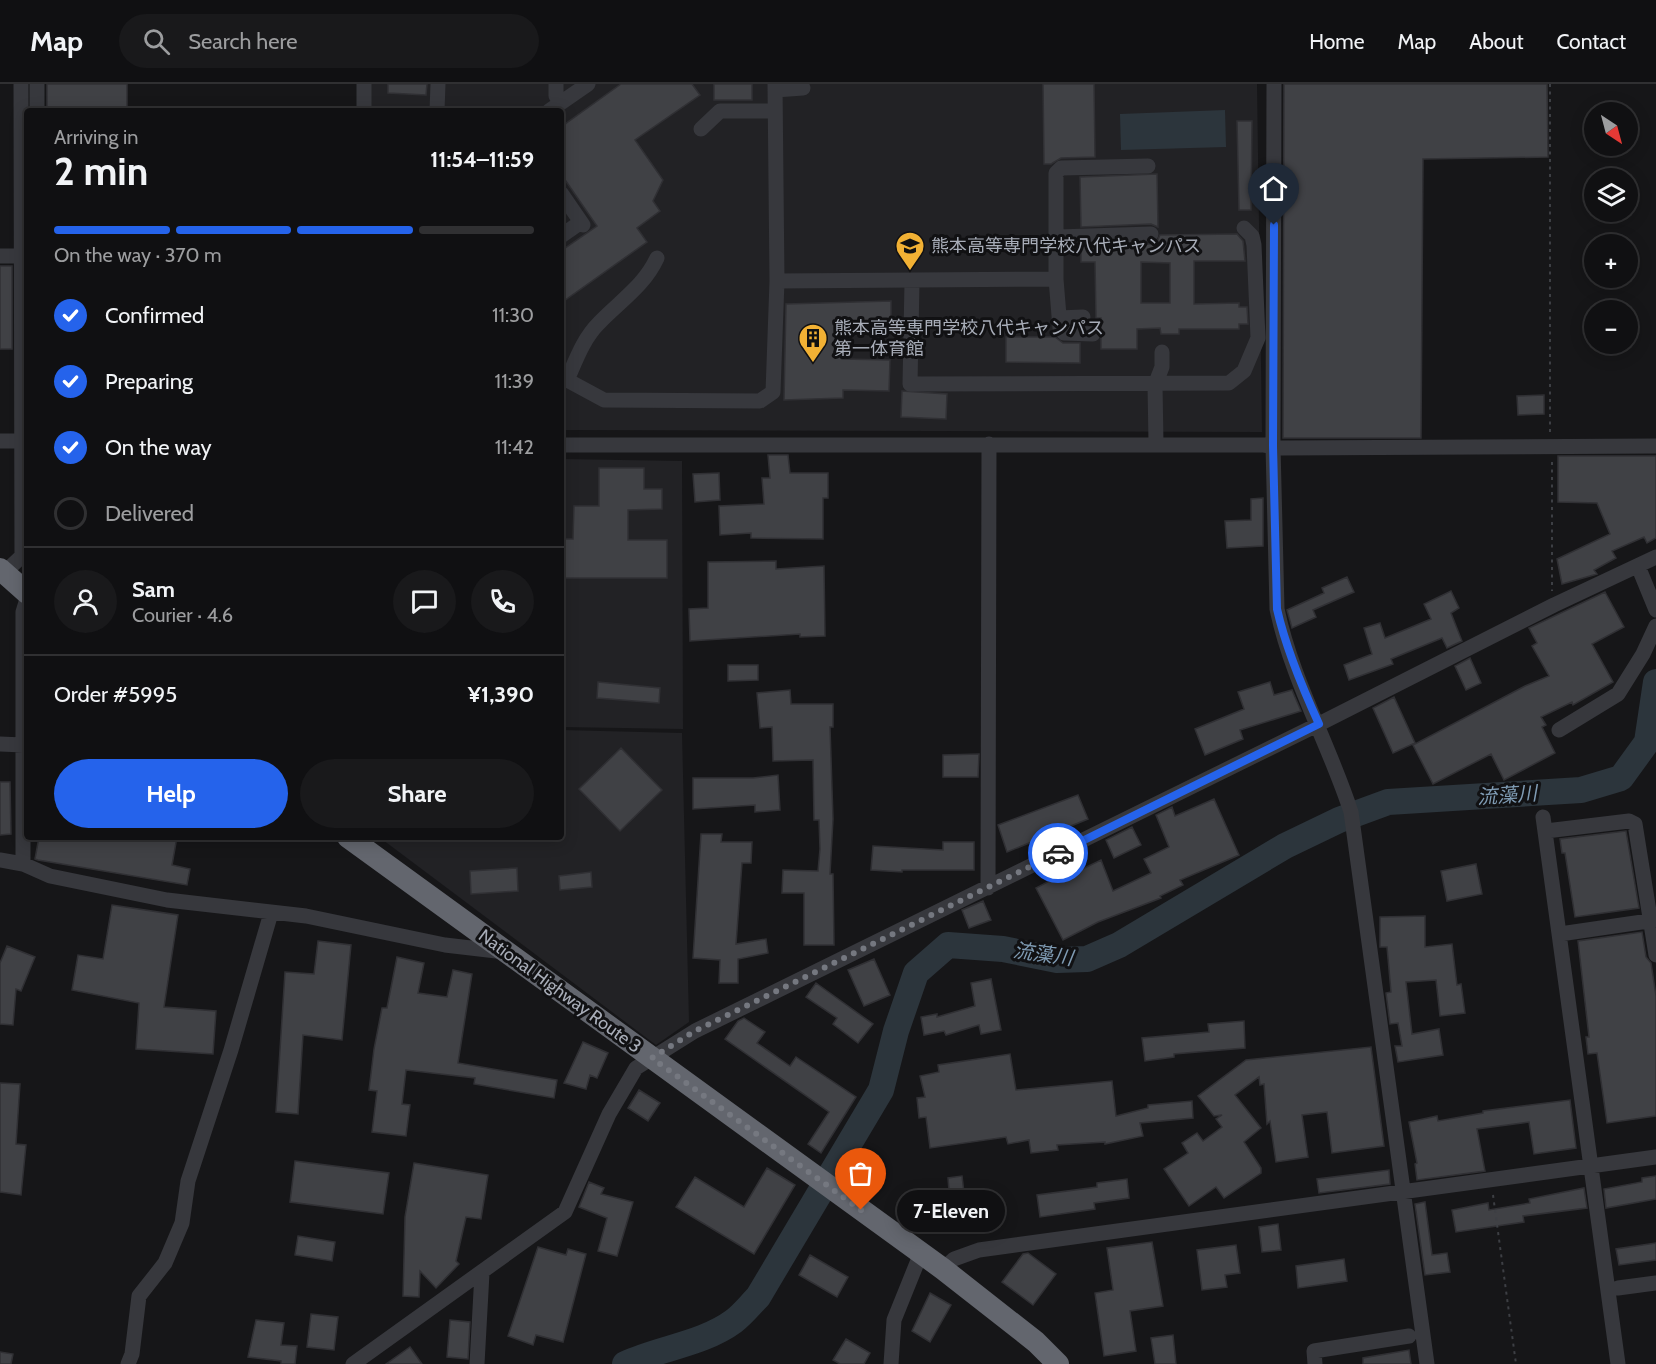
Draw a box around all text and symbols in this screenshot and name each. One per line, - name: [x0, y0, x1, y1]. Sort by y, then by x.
- search box: [119, 14, 539, 68]
- text: Map: [30, 24, 83, 58]
- icon: search: [140, 25, 173, 58]
- text: Search here: [188, 28, 297, 55]
- text: Home: [1309, 29, 1365, 54]
- text: Map: [1398, 29, 1436, 54]
- text: About: [1469, 29, 1523, 54]
- text: Contact: [1556, 29, 1626, 54]
- north arrow: [1584, 102, 1638, 156]
- map controls: [1584, 102, 1638, 354]
- text: Arriving in: [54, 125, 138, 149]
- text: 11:54–11:59: [430, 146, 534, 173]
- text: 2 min: [54, 147, 148, 195]
- pin: [1248, 163, 1299, 225]
- button: layers: [1584, 168, 1638, 222]
- icon: home: [1257, 172, 1290, 205]
- school or university icon: 熊本高等専門学校八代キャンパス: [894, 230, 926, 272]
- button: +: [1584, 234, 1638, 288]
- place label: 熊本高等専門学校八代キャンパス: [931, 235, 1201, 257]
- text: On the way · 370 m: [54, 243, 221, 267]
- icon: check: [54, 299, 87, 332]
- button: −: [1584, 300, 1638, 354]
- text: Confirmed: [105, 302, 204, 329]
- text: 11:30: [492, 303, 534, 327]
- place label: 熊本高等専門学校八代キャンパス 第一体育館: [834, 317, 1104, 360]
- building icon: 熊本高等専門学校八代キャンパス 第一体育館: [797, 322, 829, 364]
- icon: check: [54, 365, 87, 398]
- text: Preparing: [105, 368, 193, 395]
- text: 11:39: [495, 369, 534, 393]
- icon: check: [54, 431, 87, 464]
- text: On the way: [105, 434, 212, 461]
- text: 11:42: [495, 435, 534, 459]
- text: Delivered: [105, 500, 194, 527]
- button: person: [54, 570, 117, 633]
- button: chat: [393, 570, 456, 633]
- button: phone: [471, 570, 534, 633]
- text: Sam: [132, 576, 175, 603]
- text: Courier · 4.6: [132, 603, 233, 627]
- text: Order #5995: [54, 681, 177, 708]
- text: ¥1,390: [468, 681, 534, 708]
- button: Help: [54, 759, 288, 828]
- button: Share: [300, 759, 534, 828]
- water label: 流藻川: [1476, 781, 1540, 809]
- courier: [1028, 823, 1088, 883]
- icon: car: [1042, 837, 1075, 870]
- street label: National Highway Route 3: [474, 925, 646, 1057]
- water label: 流藻川: [1012, 938, 1076, 970]
- pin: [835, 1148, 886, 1210]
- icon: bag: [844, 1157, 877, 1190]
- callout: 7-Eleven: [897, 1189, 1005, 1231]
- text: 7-Eleven: [913, 1199, 989, 1223]

